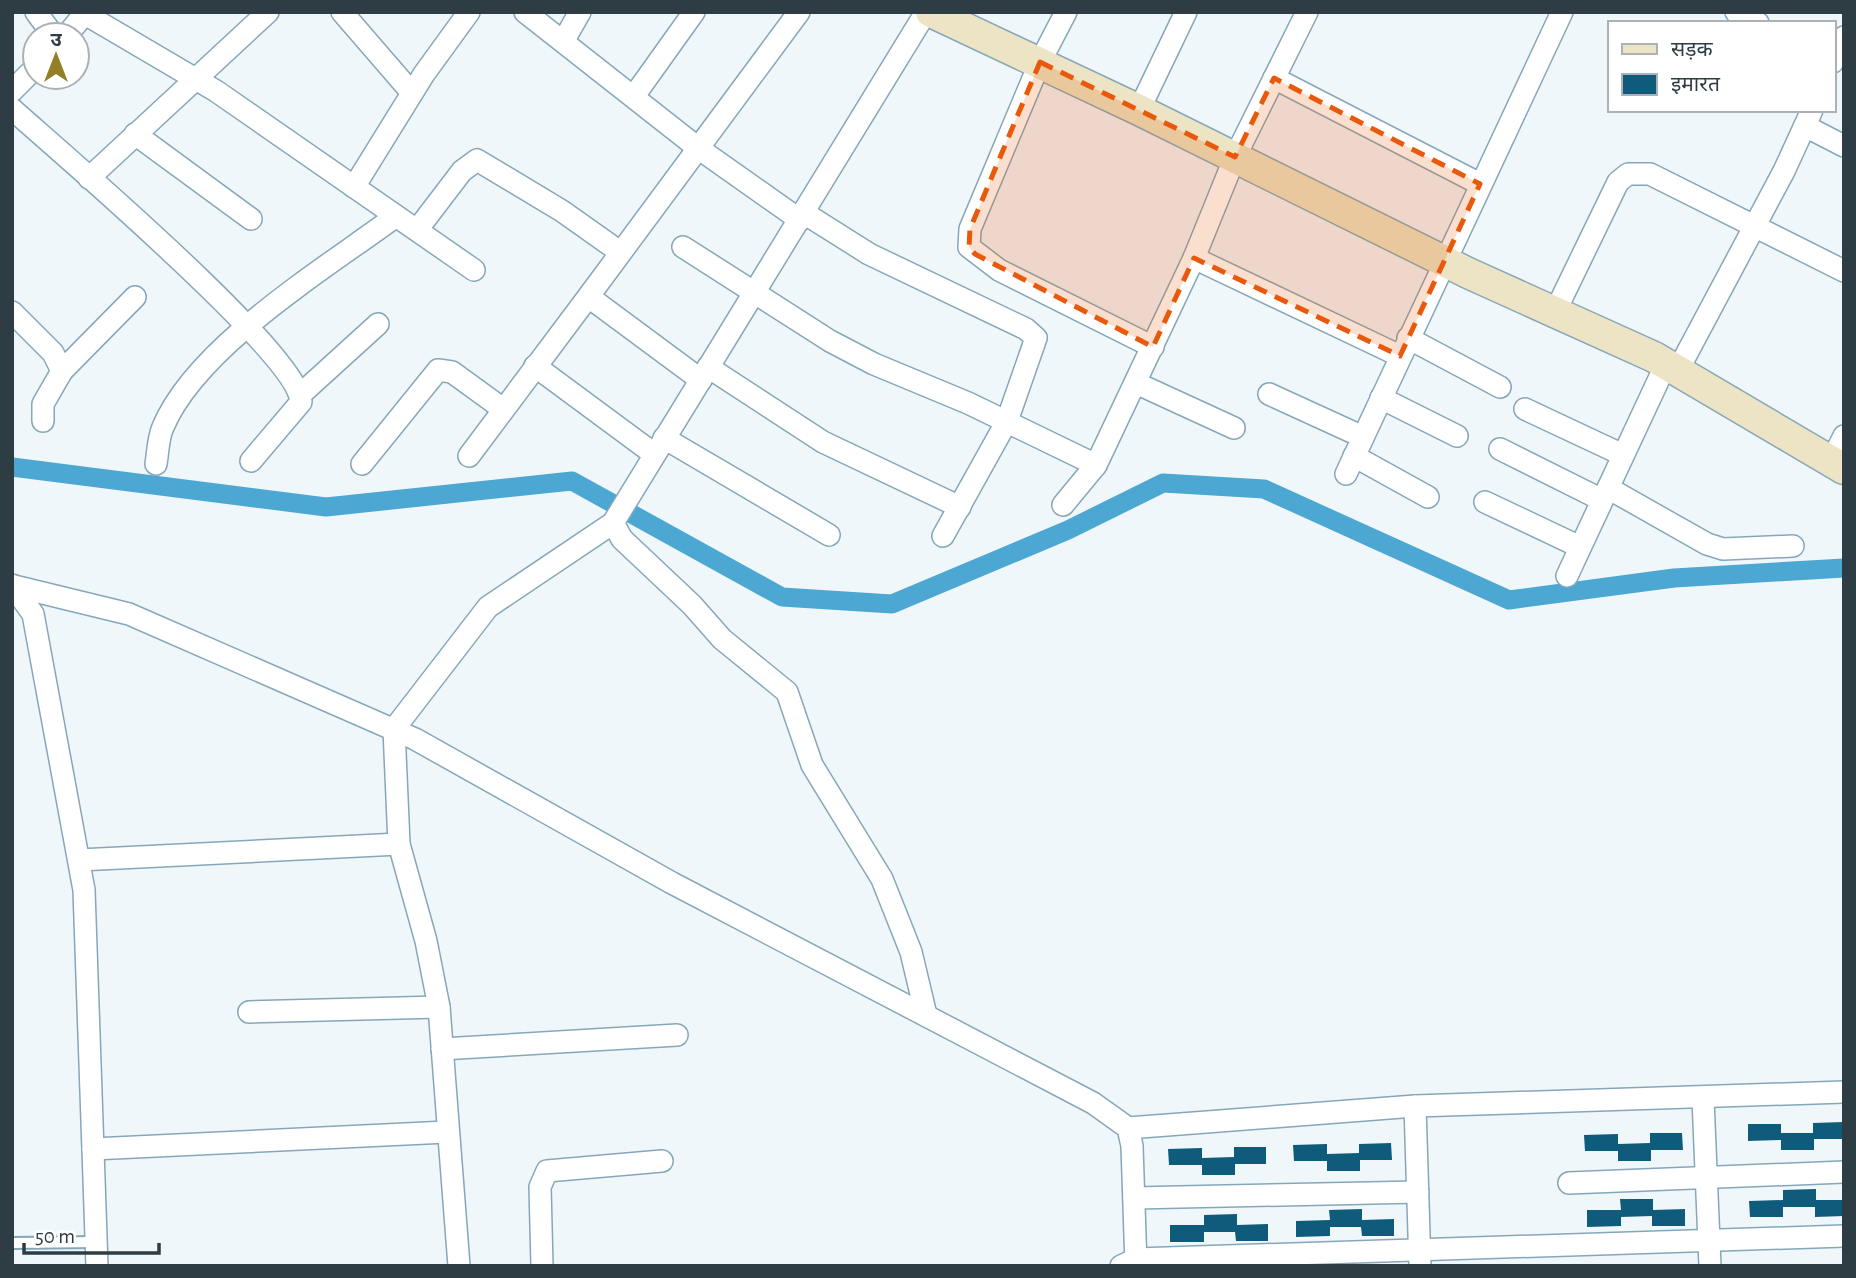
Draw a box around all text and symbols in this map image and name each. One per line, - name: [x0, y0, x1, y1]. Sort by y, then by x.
- north arrow: [21, 21, 91, 91]
- legend: [1608, 21, 1835, 112]
- text: उ: [50, 31, 62, 50]
- text: सड़क: [1671, 39, 1713, 60]
- text: इमारत: [1671, 74, 1721, 95]
- scale bar: [24, 1212, 159, 1256]
- text: 50 m: [35, 1226, 75, 1247]

